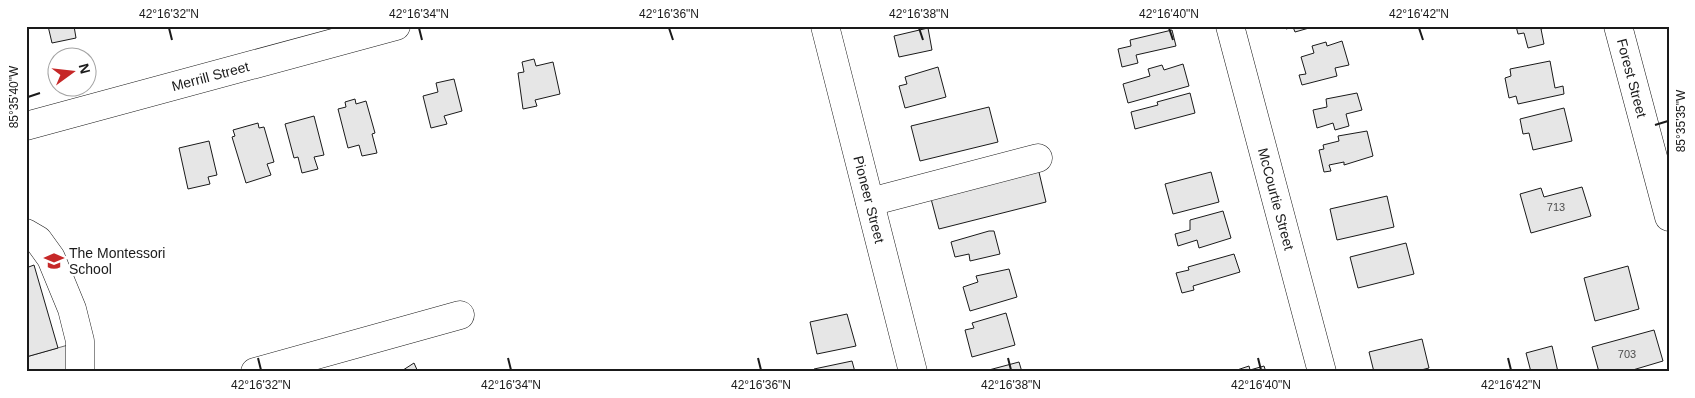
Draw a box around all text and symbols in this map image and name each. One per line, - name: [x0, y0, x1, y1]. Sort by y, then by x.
- text: 42°16'32"N: [139, 7, 199, 21]
- text: 42°16'34"N: [389, 7, 449, 21]
- text: 42°16'36"N: [639, 7, 699, 21]
- text: 42°16'38"N: [889, 7, 949, 21]
- text: 42°16'40"N: [1139, 7, 1199, 21]
- text: 42°16'42"N: [1389, 7, 1449, 21]
- street label: Forest Street: [1614, 37, 1650, 119]
- north arrow: [48, 48, 98, 98]
- street label: Merrill Street: [170, 58, 251, 94]
- text: N: [76, 62, 94, 76]
- text: 85°35'40"W: [7, 65, 21, 128]
- text: 85°35'35"W: [1674, 89, 1688, 152]
- street label: McCourtie Street: [1255, 146, 1297, 252]
- street label: Pioneer Street: [850, 154, 888, 245]
- house number: 713: [1547, 201, 1565, 213]
- place label: The Montessori School: [69, 245, 165, 277]
- school or university icon: The Montessori School: [43, 250, 65, 272]
- house number: 703: [1618, 348, 1636, 360]
- text: 42°16'32"N: [231, 378, 291, 392]
- text: 42°16'34"N: [481, 378, 541, 392]
- text: 42°16'36"N: [731, 378, 791, 392]
- text: 42°16'38"N: [981, 378, 1041, 392]
- text: 42°16'40"N: [1231, 378, 1291, 392]
- text: 42°16'42"N: [1481, 378, 1541, 392]

